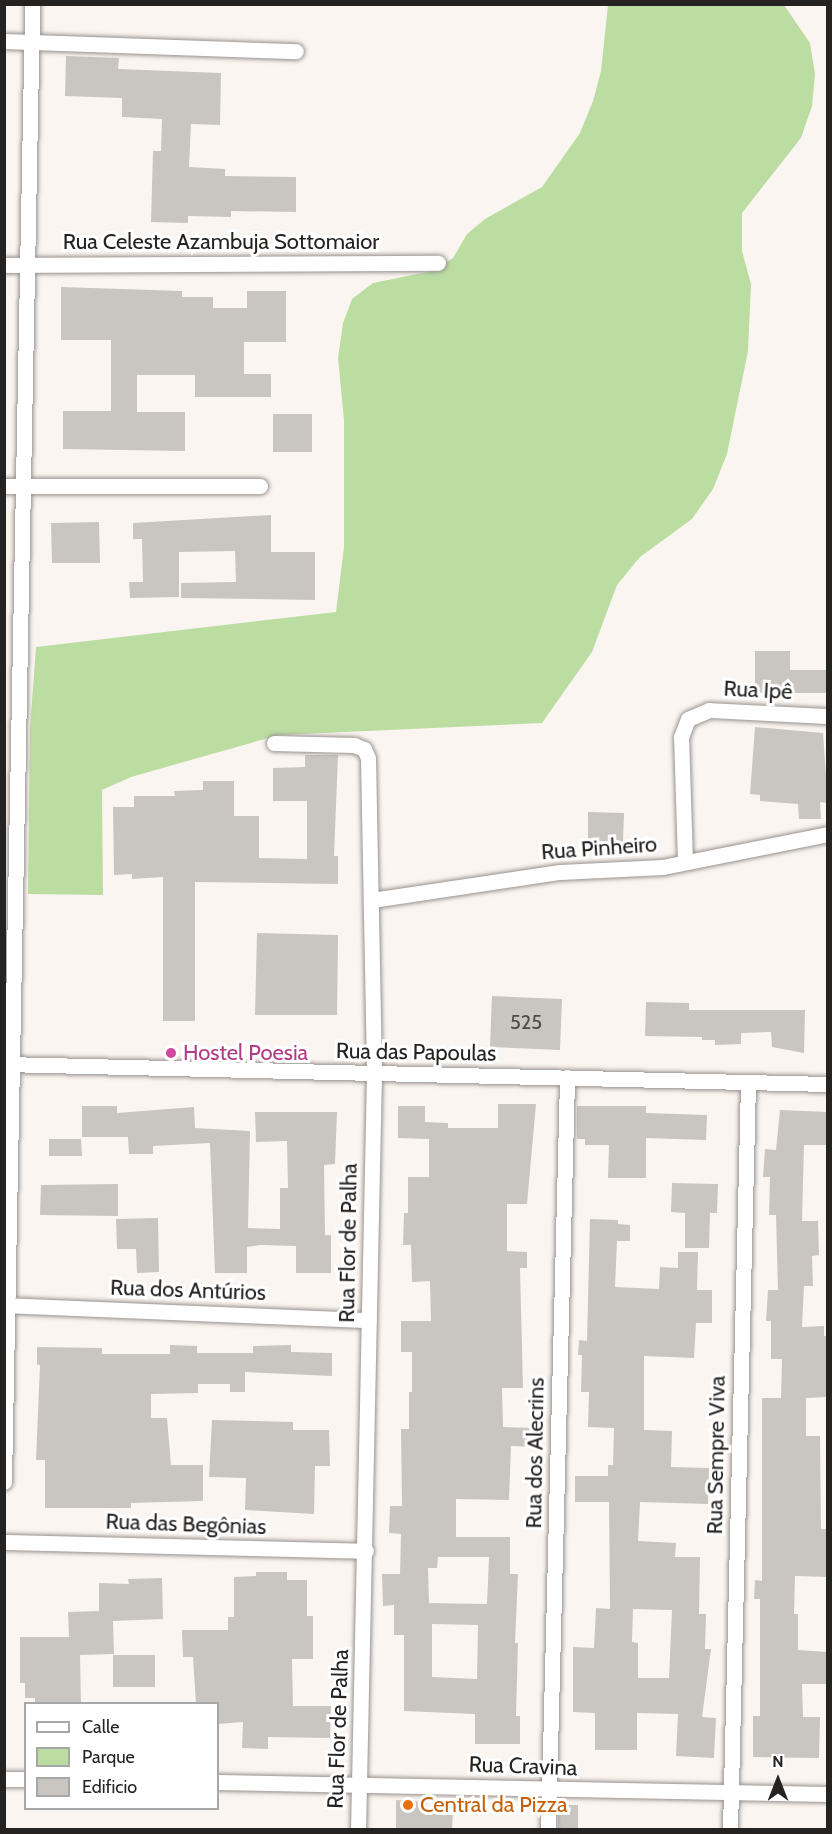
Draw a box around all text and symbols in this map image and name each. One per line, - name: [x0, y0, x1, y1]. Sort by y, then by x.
- street label: Rua Celeste Azambuja Sottomaior: [63, 229, 379, 255]
- street label: Rua Ipê: [723, 675, 793, 705]
- street label: Rua Pinheiro: [540, 831, 658, 865]
- house number: 525: [510, 1010, 542, 1034]
- street label: Rua das Papoulas: [336, 1037, 496, 1067]
- place label: Hostel Poesia: [183, 1040, 308, 1066]
- marker: Hostel Poesia: [164, 1046, 178, 1060]
- street label: Rua Flor de Palha: [333, 1163, 363, 1323]
- street label: Rua dos Antúrios: [110, 1274, 266, 1306]
- street label: Rua Sempre Viva: [701, 1375, 731, 1535]
- street label: Rua dos Alecrins: [520, 1377, 550, 1529]
- street label: Rua das Begônias: [105, 1508, 267, 1540]
- street label: Rua Flor de Palha: [322, 1649, 354, 1809]
- legend: [24, 1702, 219, 1810]
- text: Calle: [82, 1716, 119, 1738]
- text: Parque: [82, 1746, 135, 1768]
- north arrow: [748, 1750, 808, 1810]
- street label: Rua Cravina: [468, 1751, 578, 1781]
- text: N: [772, 1752, 784, 1771]
- text: Edificio: [82, 1776, 137, 1798]
- place label: Central da Pizza: [420, 1792, 568, 1818]
- marker: Central da Pizza: [401, 1798, 415, 1812]

